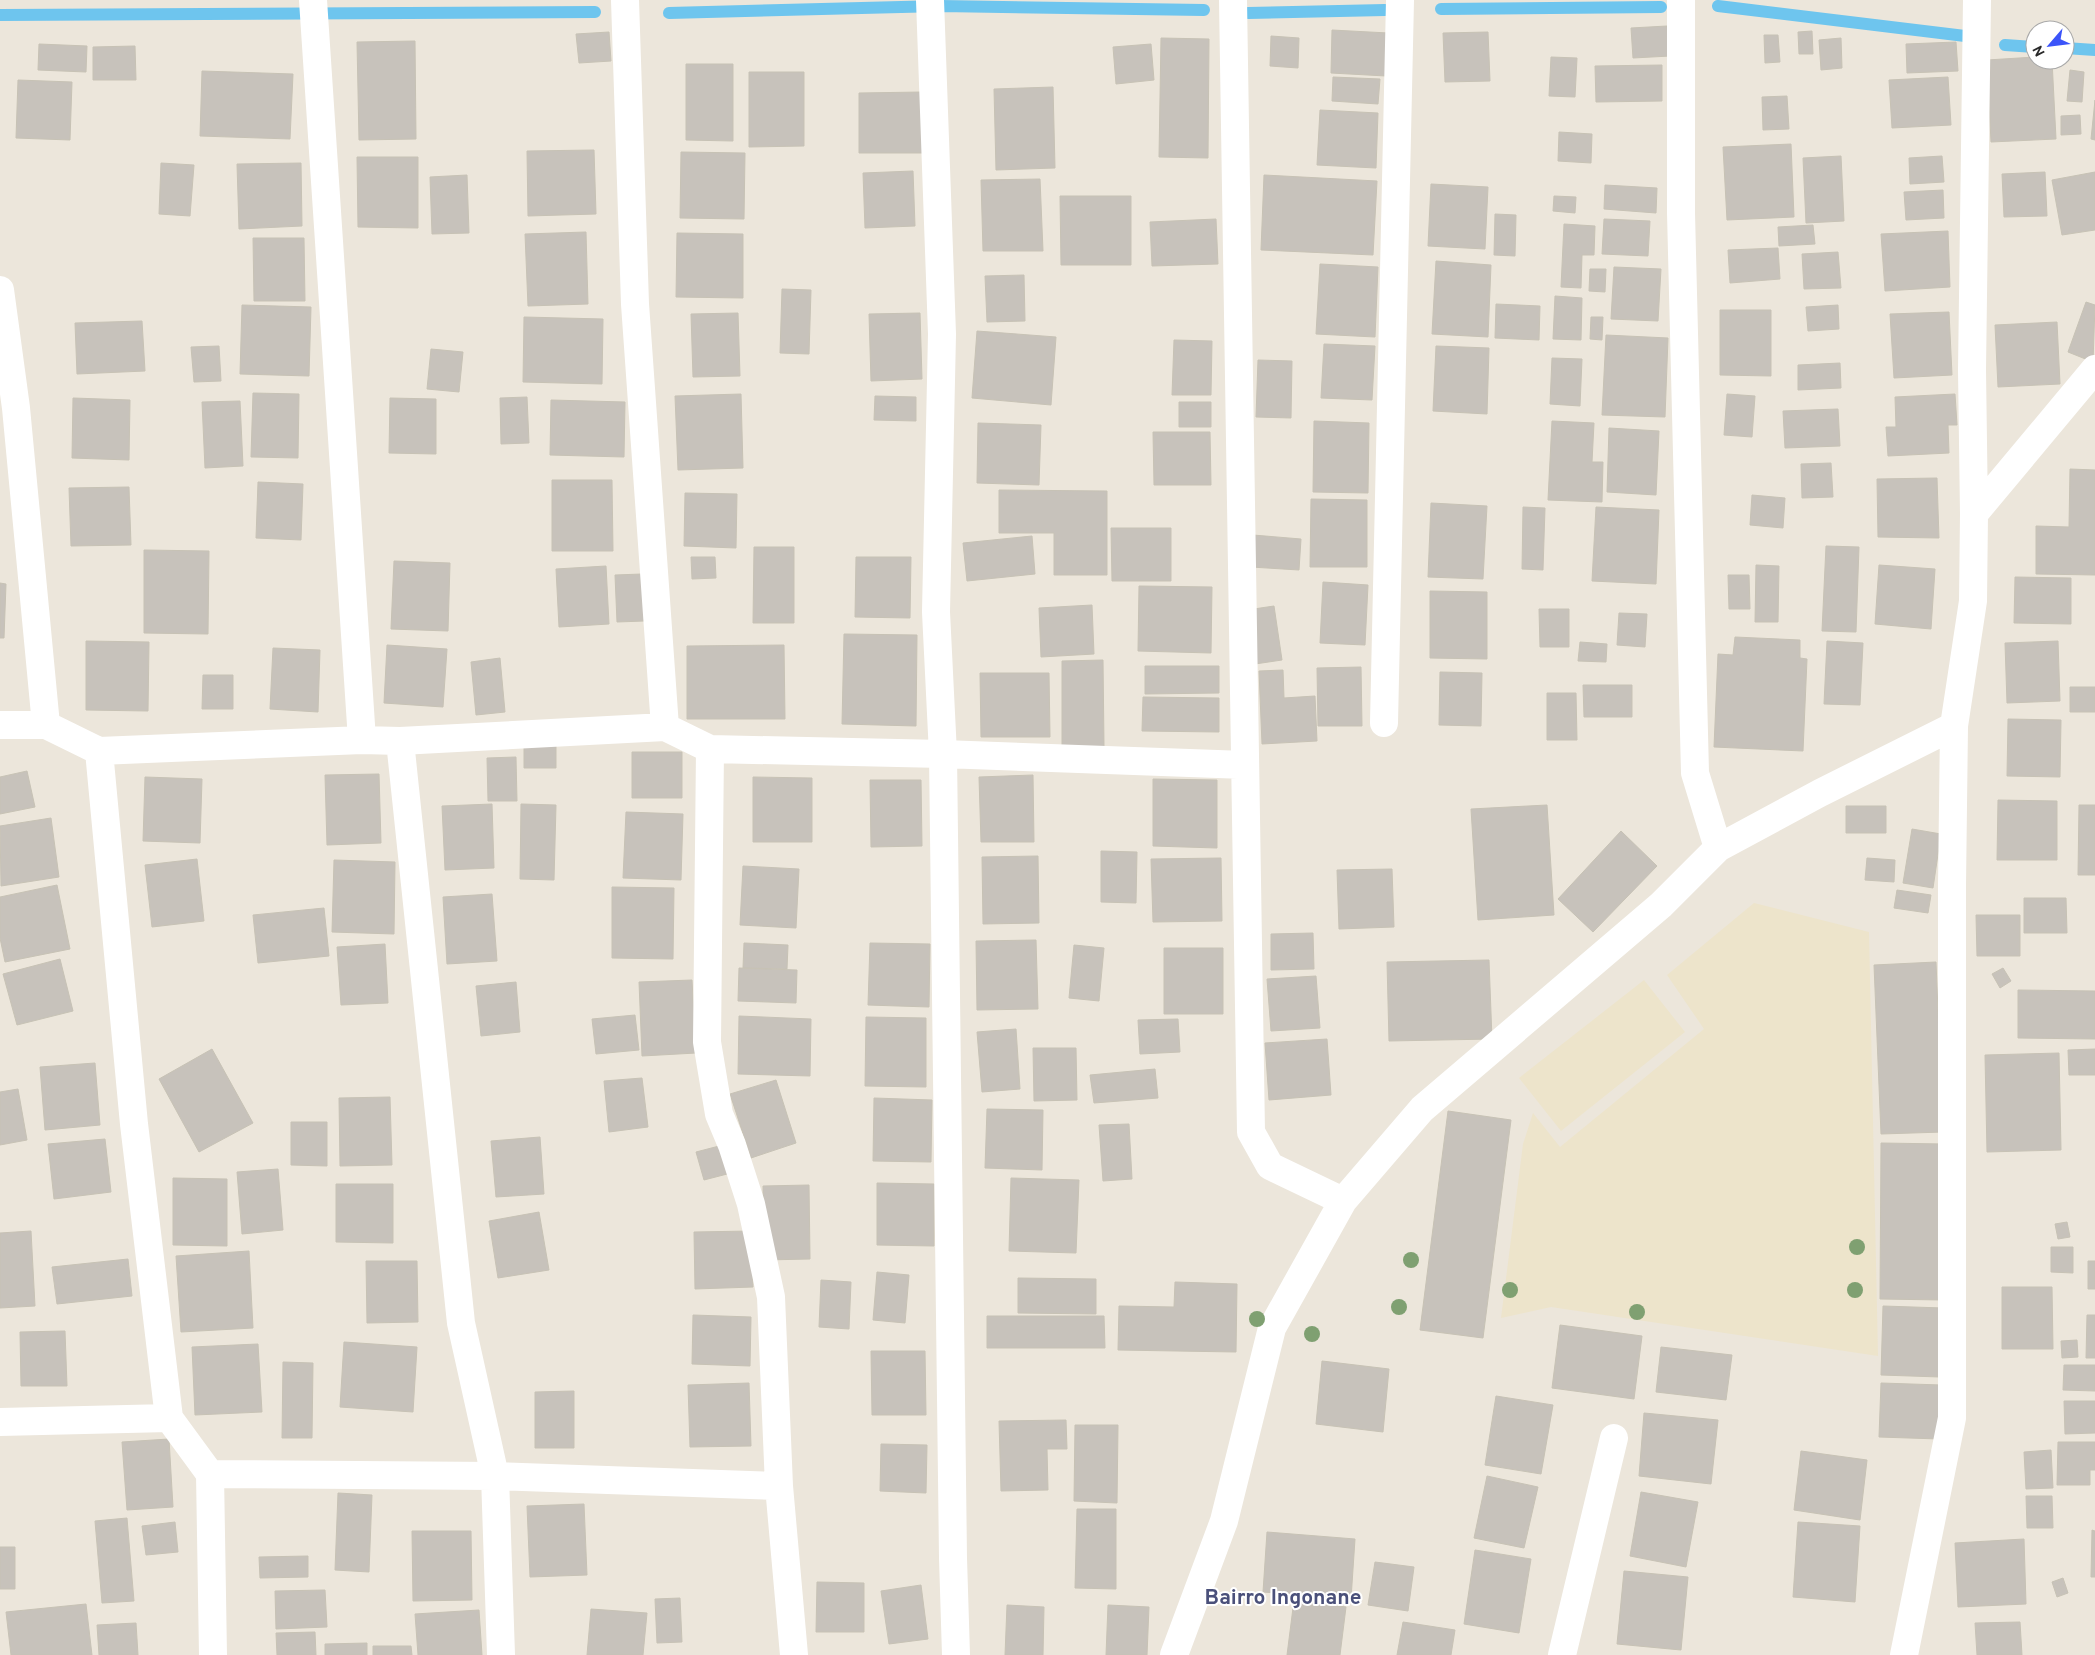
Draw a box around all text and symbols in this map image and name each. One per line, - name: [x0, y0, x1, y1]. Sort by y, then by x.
- north arrow: [2025, 20, 2075, 70]
- text: N: [2030, 42, 2050, 59]
- district label: Bairro Ingonane: [1205, 1585, 1361, 1612]

